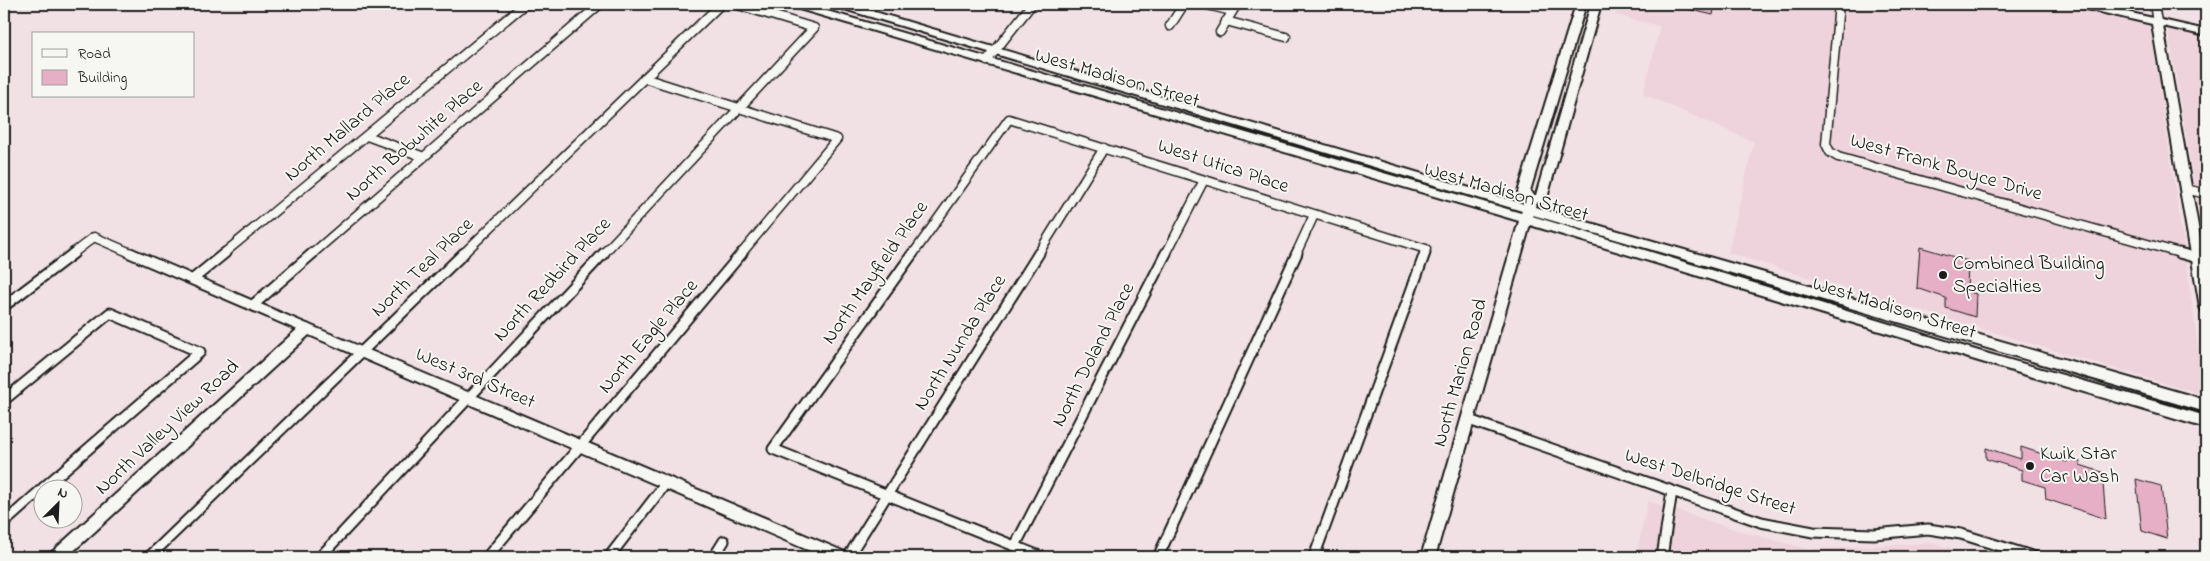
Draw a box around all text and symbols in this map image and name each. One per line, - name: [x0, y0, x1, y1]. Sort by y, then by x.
- legend: [32, 32, 195, 98]
- street label: West Madison Street: [1031, 42, 1203, 116]
- text: Road: [78, 43, 111, 65]
- text: Building: [77, 67, 127, 90]
- street label: North Mallard Place: [279, 67, 417, 189]
- street label: North Bobwhite Place: [340, 73, 490, 209]
- street label: West Frank Boyce Drive: [1847, 127, 2045, 209]
- street label: West Utica Place: [1154, 132, 1292, 202]
- street label: West Madison Street: [1420, 156, 1592, 230]
- street label: North Mayfield Place: [816, 195, 936, 351]
- street label: North Teal Place: [365, 211, 481, 325]
- street label: North Redbird Place: [487, 211, 619, 349]
- place label: Combined Building Specialties: [1953, 250, 2105, 302]
- street label: North Nunda Place: [908, 269, 1015, 417]
- marker: Combined Building Specialties: [1937, 269, 1949, 281]
- street label: West Madison Street: [1808, 270, 1980, 348]
- street label: North Eagle Place: [592, 273, 707, 401]
- street label: North Doland Place: [1045, 278, 1143, 432]
- street label: North Marion Road: [1426, 296, 1496, 450]
- street label: West 3rd Street: [411, 341, 540, 417]
- street label: North Valley View Road: [89, 353, 247, 503]
- place label: Kwik Star Car Wash: [2040, 440, 2119, 492]
- street label: West Delbridge Street: [1620, 442, 1800, 525]
- marker: Kwik Star Car Wash: [2024, 460, 2036, 472]
- north arrow: [32, 478, 82, 528]
- text: N: [54, 482, 71, 505]

